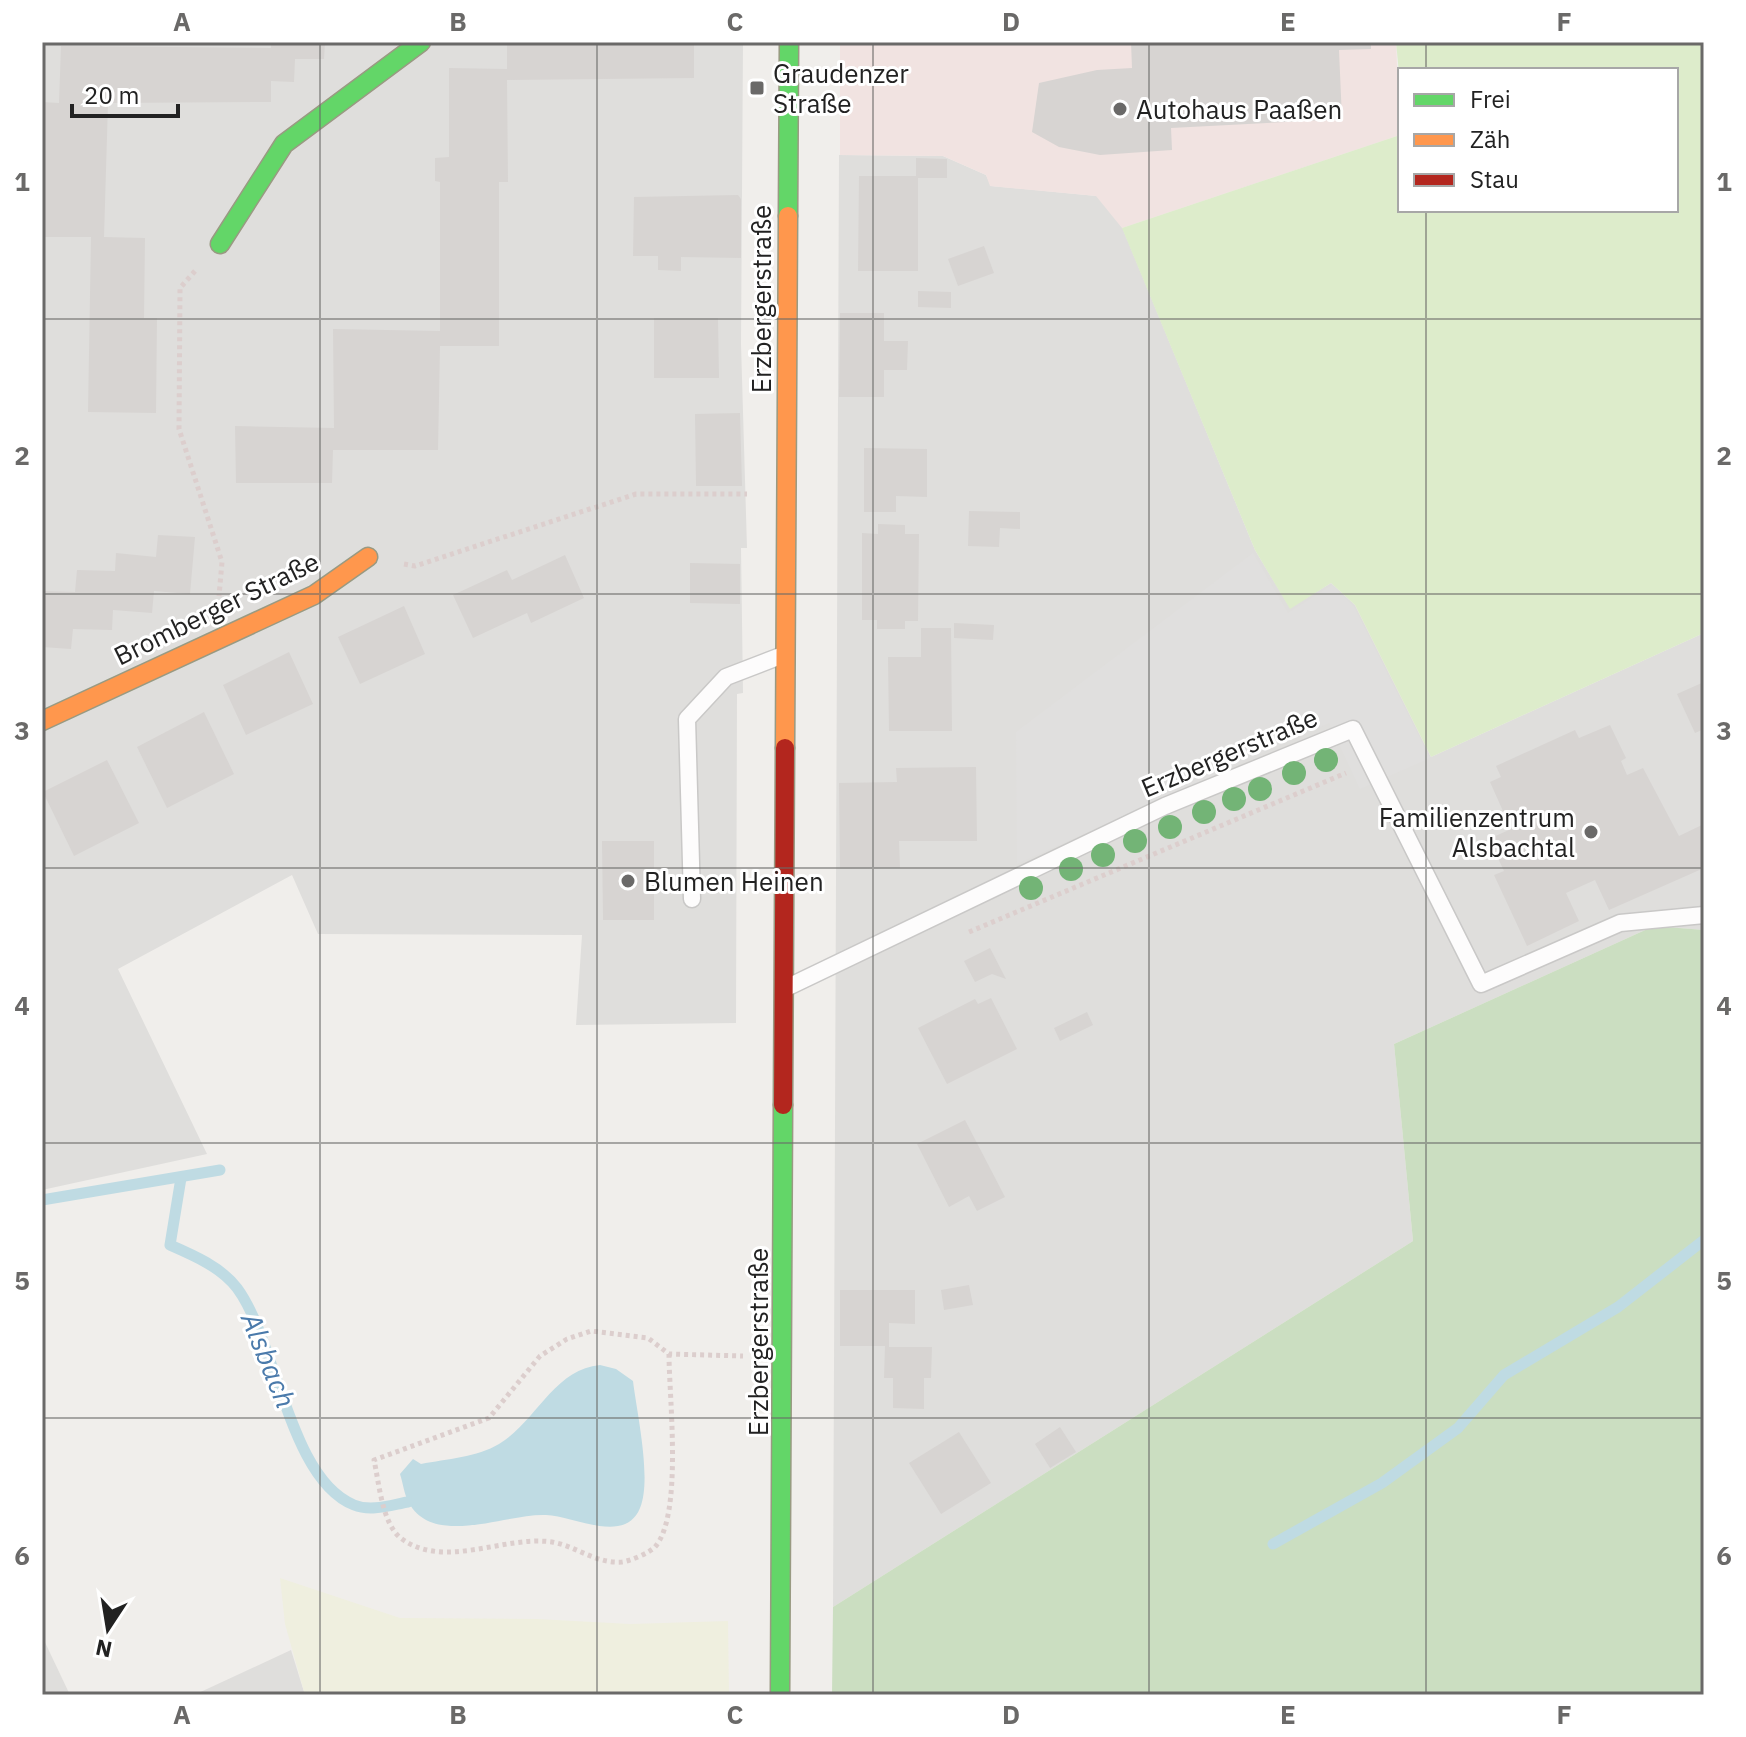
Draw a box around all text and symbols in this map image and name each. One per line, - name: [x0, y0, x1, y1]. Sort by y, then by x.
- text: A: [173, 4, 191, 38]
- text: B: [449, 4, 467, 38]
- text: C: [727, 4, 744, 38]
- text: D: [1002, 4, 1020, 38]
- text: E: [1280, 4, 1296, 38]
- text: F: [1556, 4, 1572, 38]
- place label: Graudenzer Straße: [773, 56, 909, 120]
- scale bar: [72, 68, 178, 118]
- legend: [1398, 68, 1678, 212]
- text: 20 m: [84, 79, 139, 111]
- marker: Graudenzer Straße: [748, 79, 766, 97]
- text: Frei: [1470, 83, 1511, 115]
- place label: Autohaus Paaßen: [1136, 92, 1342, 126]
- marker: Autohaus Paaßen: [1111, 100, 1129, 118]
- text: Zäh: [1470, 123, 1510, 155]
- text: Stau: [1470, 163, 1519, 195]
- text: 1: [14, 164, 30, 198]
- text: 1: [1716, 164, 1732, 198]
- street label: Erzbergerstraße: [744, 205, 778, 393]
- text: 2: [14, 438, 30, 472]
- text: 2: [1716, 438, 1732, 472]
- street label: Bromberger Straße: [108, 544, 324, 672]
- street label: Erzbergerstraße: [1136, 700, 1322, 804]
- text: 3: [14, 713, 30, 747]
- text: 3: [1716, 713, 1732, 747]
- place label: Familienzentrum Alsbachtal: [1379, 800, 1575, 864]
- marker: Familienzentrum Alsbachtal: [1582, 823, 1600, 841]
- place label: Blumen Heinen: [644, 864, 824, 898]
- marker: Blumen Heinen: [619, 872, 637, 890]
- text: 4: [14, 988, 30, 1022]
- text: 4: [1716, 988, 1732, 1022]
- street label: Erzbergerstraße: [741, 1248, 775, 1436]
- text: 5: [14, 1263, 30, 1297]
- text: 5: [1716, 1263, 1732, 1297]
- water label: Alsbach: [233, 1306, 305, 1413]
- text: 6: [14, 1538, 30, 1572]
- text: 6: [1716, 1538, 1732, 1572]
- north arrow: [68, 1589, 148, 1669]
- text: N: [93, 1633, 115, 1665]
- text: A: [173, 1697, 191, 1731]
- text: B: [449, 1697, 467, 1731]
- text: C: [727, 1697, 744, 1731]
- text: D: [1002, 1697, 1020, 1731]
- text: E: [1280, 1697, 1296, 1731]
- text: F: [1556, 1697, 1572, 1731]

